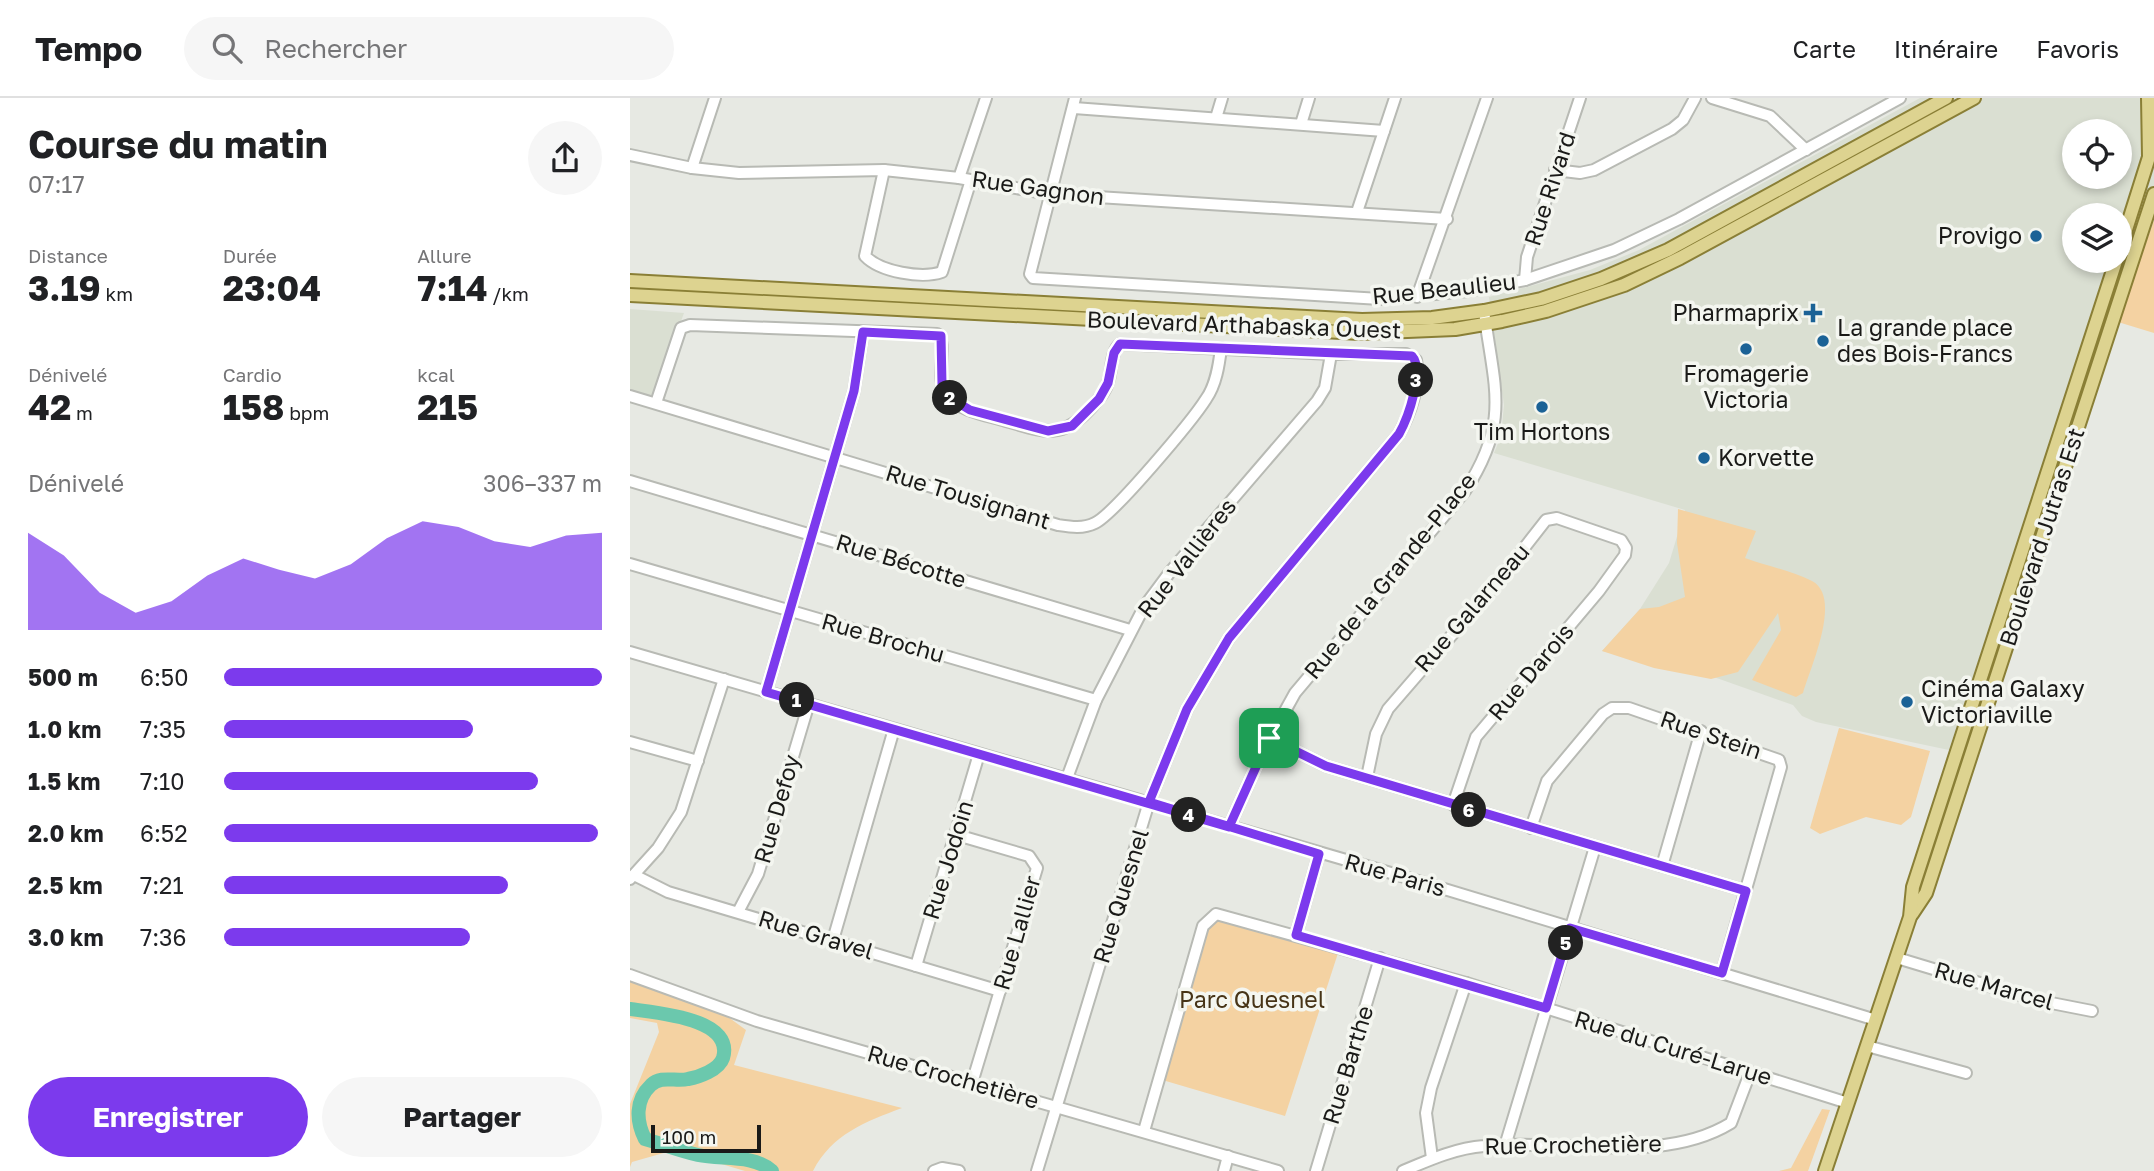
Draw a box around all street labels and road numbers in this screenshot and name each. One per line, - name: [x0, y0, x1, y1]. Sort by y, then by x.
- street label: Rue Rivard: [1517, 128, 1581, 249]
- street label: Rue Gagnon: [970, 164, 1106, 210]
- street label: Rue Beaulieu: [1371, 267, 1517, 309]
- street label: Boulevard Arthabaska Ouest: [1086, 305, 1402, 343]
- street label: Boulevard Jutras Est: [1993, 424, 2090, 649]
- street label: Rue Tousignant: [883, 458, 1054, 534]
- street label: Rue de la Grande-Place: [1297, 467, 1481, 684]
- street label: Rue Vallières: [1131, 492, 1241, 623]
- street label: Rue Bécotte: [833, 527, 970, 593]
- street label: Rue Galarneau: [1408, 537, 1535, 677]
- street label: Rue Brochu: [819, 606, 948, 668]
- street label: Rue Darois: [1482, 617, 1579, 726]
- street label: Rue Stein: [1657, 704, 1766, 764]
- street label: Rue Defoy: [747, 751, 805, 866]
- street label: Rue Jodoin: [916, 797, 978, 923]
- street label: Rue Quesnel: [1086, 825, 1154, 967]
- street label: Rue Paris: [1342, 846, 1449, 902]
- street label: Rue Lallier: [986, 872, 1046, 993]
- street label: Rue Gravel: [755, 903, 877, 965]
- street label: Rue Marcel: [1931, 955, 2057, 1015]
- street label: Rue Barthe: [1316, 1002, 1378, 1127]
- street label: Rue du Curé-Larue: [1571, 1004, 1775, 1090]
- street label: Rue Crochetière: [864, 1038, 1042, 1114]
- street label: Rue Crochetière: [1484, 1128, 1662, 1160]

